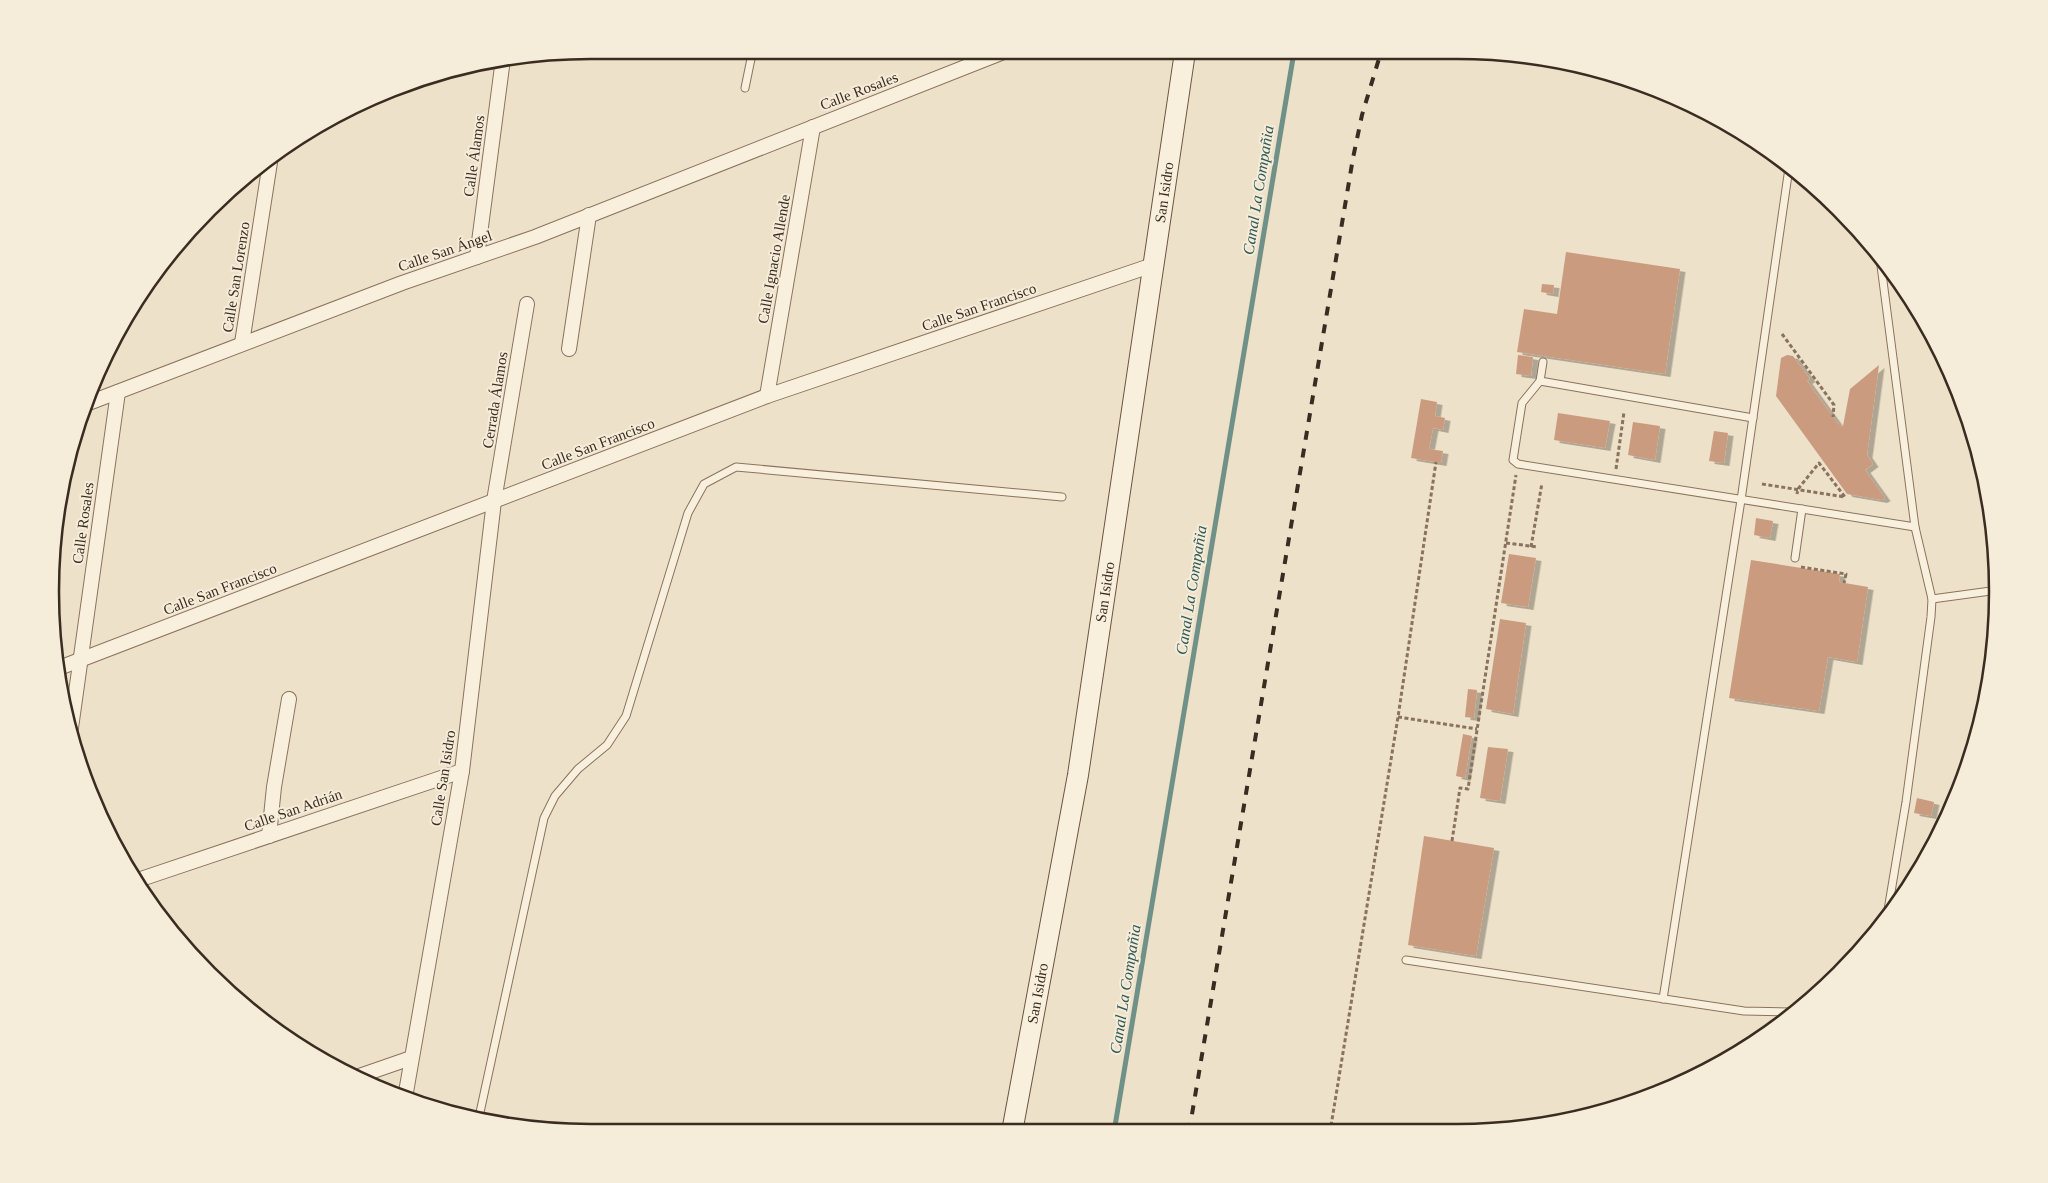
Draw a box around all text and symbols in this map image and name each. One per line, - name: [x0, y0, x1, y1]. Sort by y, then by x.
- street label: Calle Rosales: [818, 69, 900, 113]
- street label: Calle Álamos: [460, 114, 488, 198]
- water label: Canal La Compañia: [1239, 124, 1278, 256]
- street label: San Isidro: [1152, 161, 1177, 224]
- street label: Calle Ignacio Allende: [755, 193, 793, 325]
- street label: Calle San Lorenzo: [219, 221, 253, 333]
- street label: Calle San Ángel: [396, 227, 494, 275]
- street label: Calle San Francisco: [920, 280, 1038, 334]
- street label: Cerrada Álamos: [479, 350, 511, 450]
- street label: Calle San Francisco: [539, 415, 657, 473]
- street label: Calle Rosales: [69, 481, 97, 565]
- water label: Canal La Compañia: [1172, 524, 1211, 656]
- street label: Calle San Francisco: [161, 560, 279, 618]
- street label: San Isidro: [1093, 561, 1117, 624]
- street label: Calle San Isidro: [428, 729, 458, 827]
- street label: Calle San Adrián: [242, 786, 345, 834]
- water label: Canal La Compañia: [1106, 923, 1145, 1055]
- street label: San Isidro: [1024, 962, 1051, 1025]

